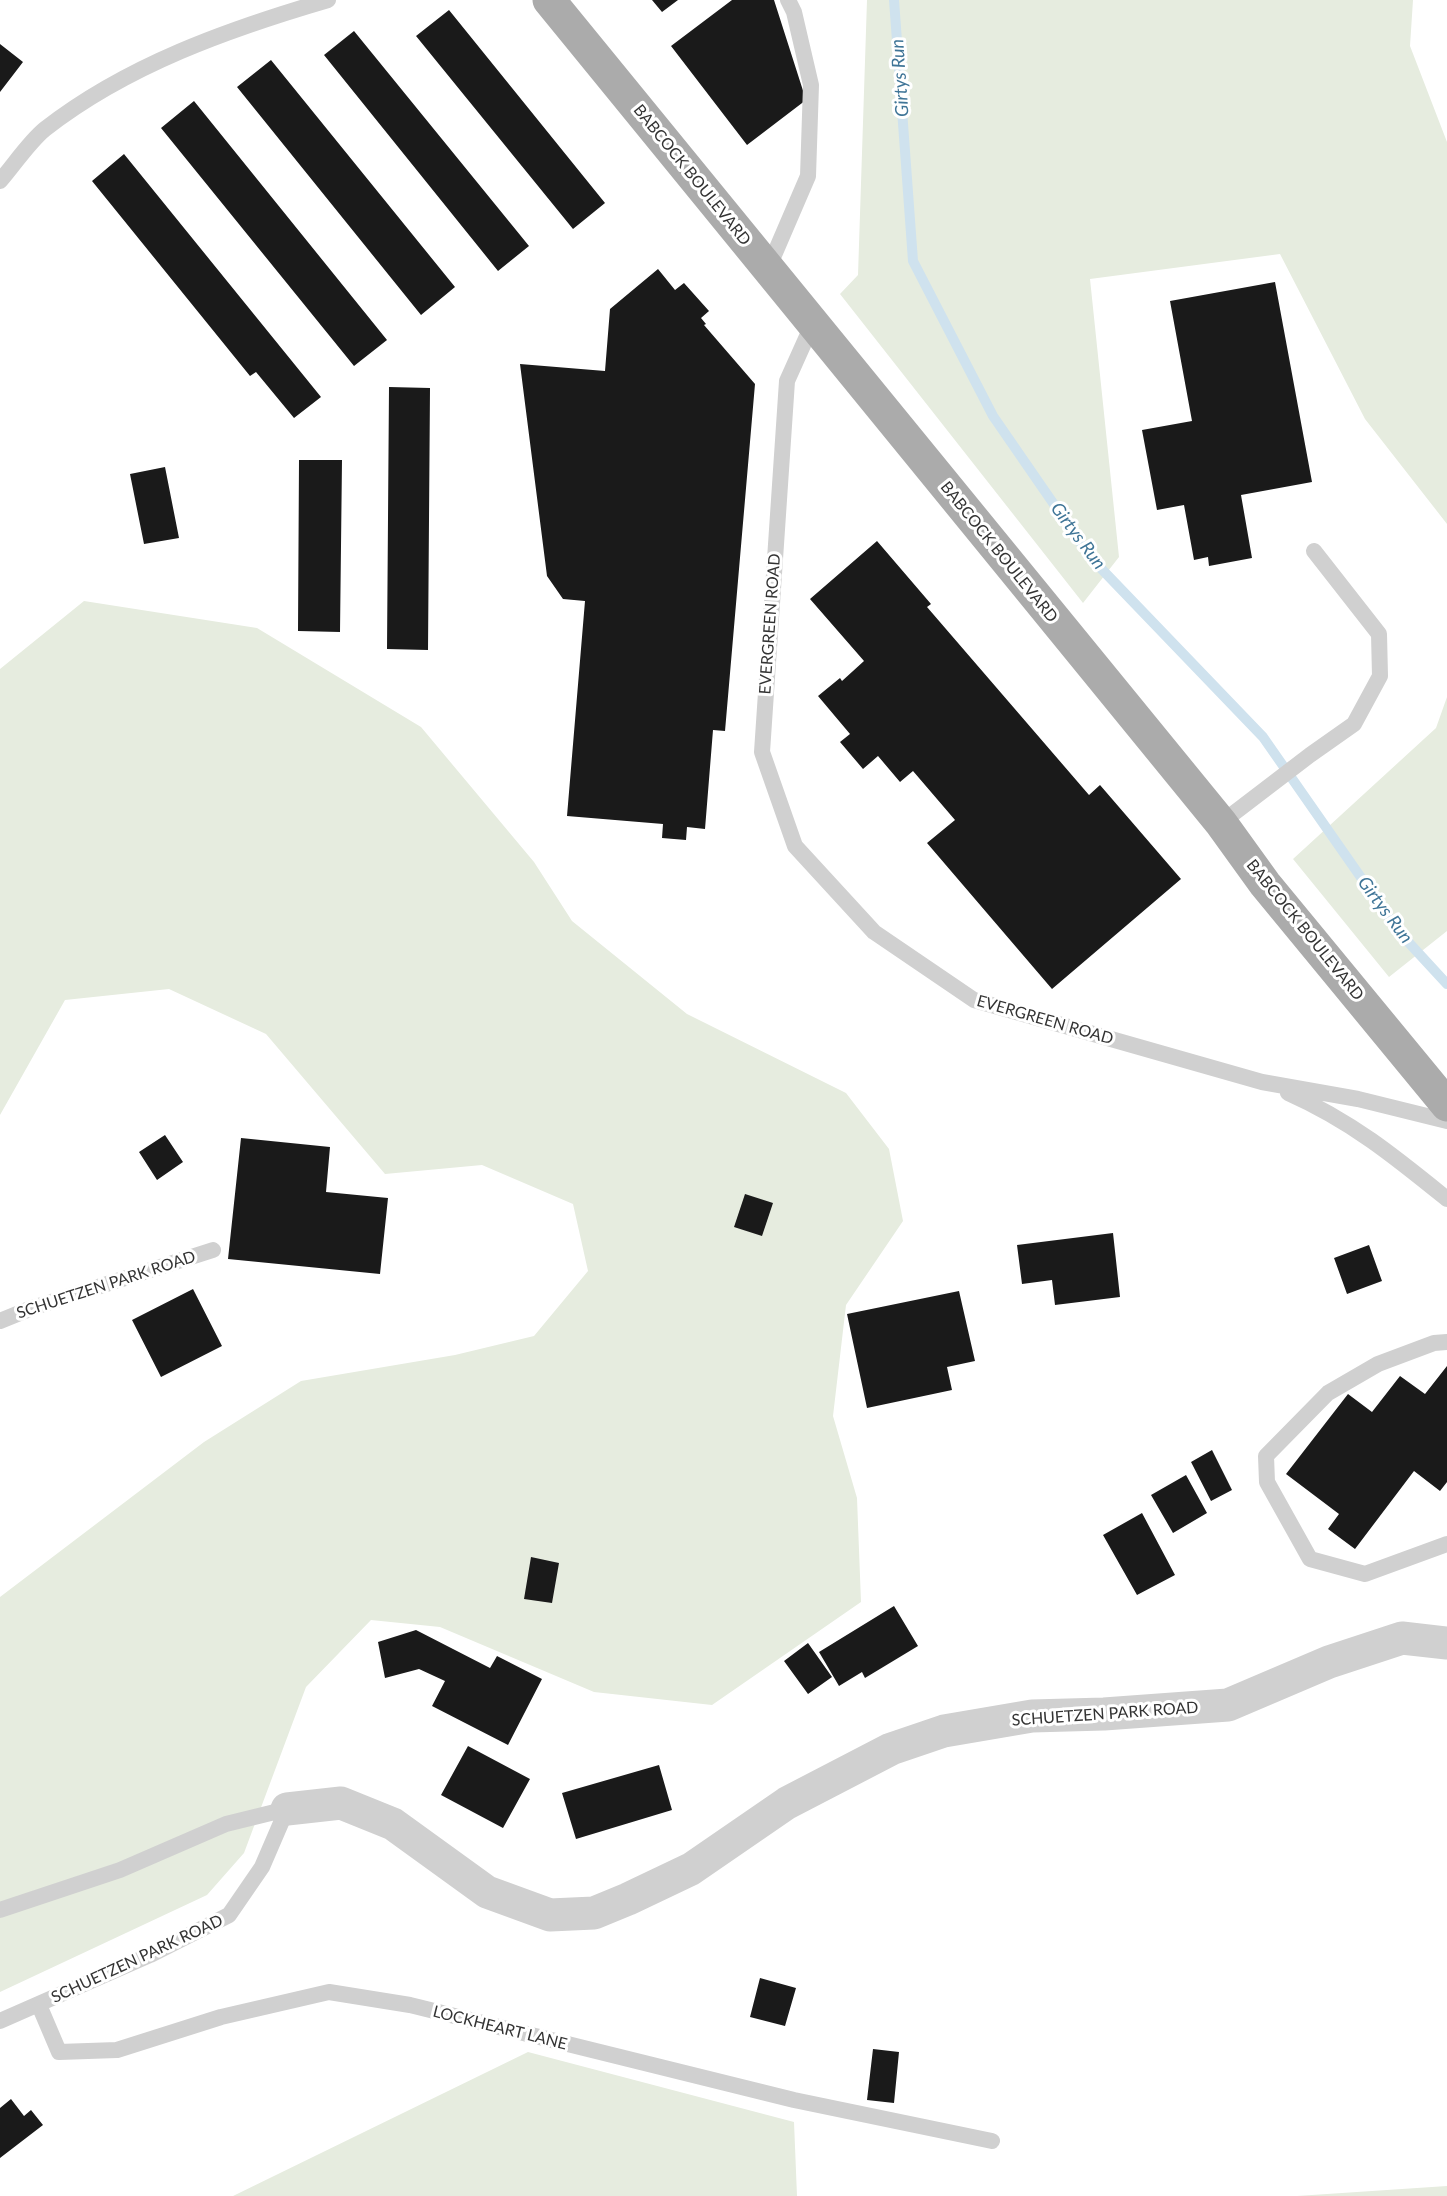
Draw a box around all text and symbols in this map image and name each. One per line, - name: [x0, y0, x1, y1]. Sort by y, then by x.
- water label: Girtys Run: [887, 38, 913, 118]
- street label: BABCOCK BOULEVARD: [629, 101, 755, 249]
- street label: BABCOCK BOULEVARD: [936, 478, 1062, 626]
- water label: Girtys Run: [1046, 498, 1110, 574]
- street label: EVERGREEN ROAD: [756, 553, 784, 695]
- street label: BABCOCK BOULEVARD: [1242, 856, 1368, 1004]
- water label: Girtys Run: [1353, 872, 1417, 948]
- street label: EVERGREEN ROAD: [975, 991, 1115, 1049]
- street label: SCHUETZEN PARK ROAD: [14, 1247, 198, 1323]
- street label: SCHUETZEN PARK ROAD: [1011, 1698, 1199, 1730]
- street label: SCHUETZEN PARK ROAD: [48, 1911, 226, 2007]
- street label: LOCKHEART LANE: [431, 2002, 569, 2054]

